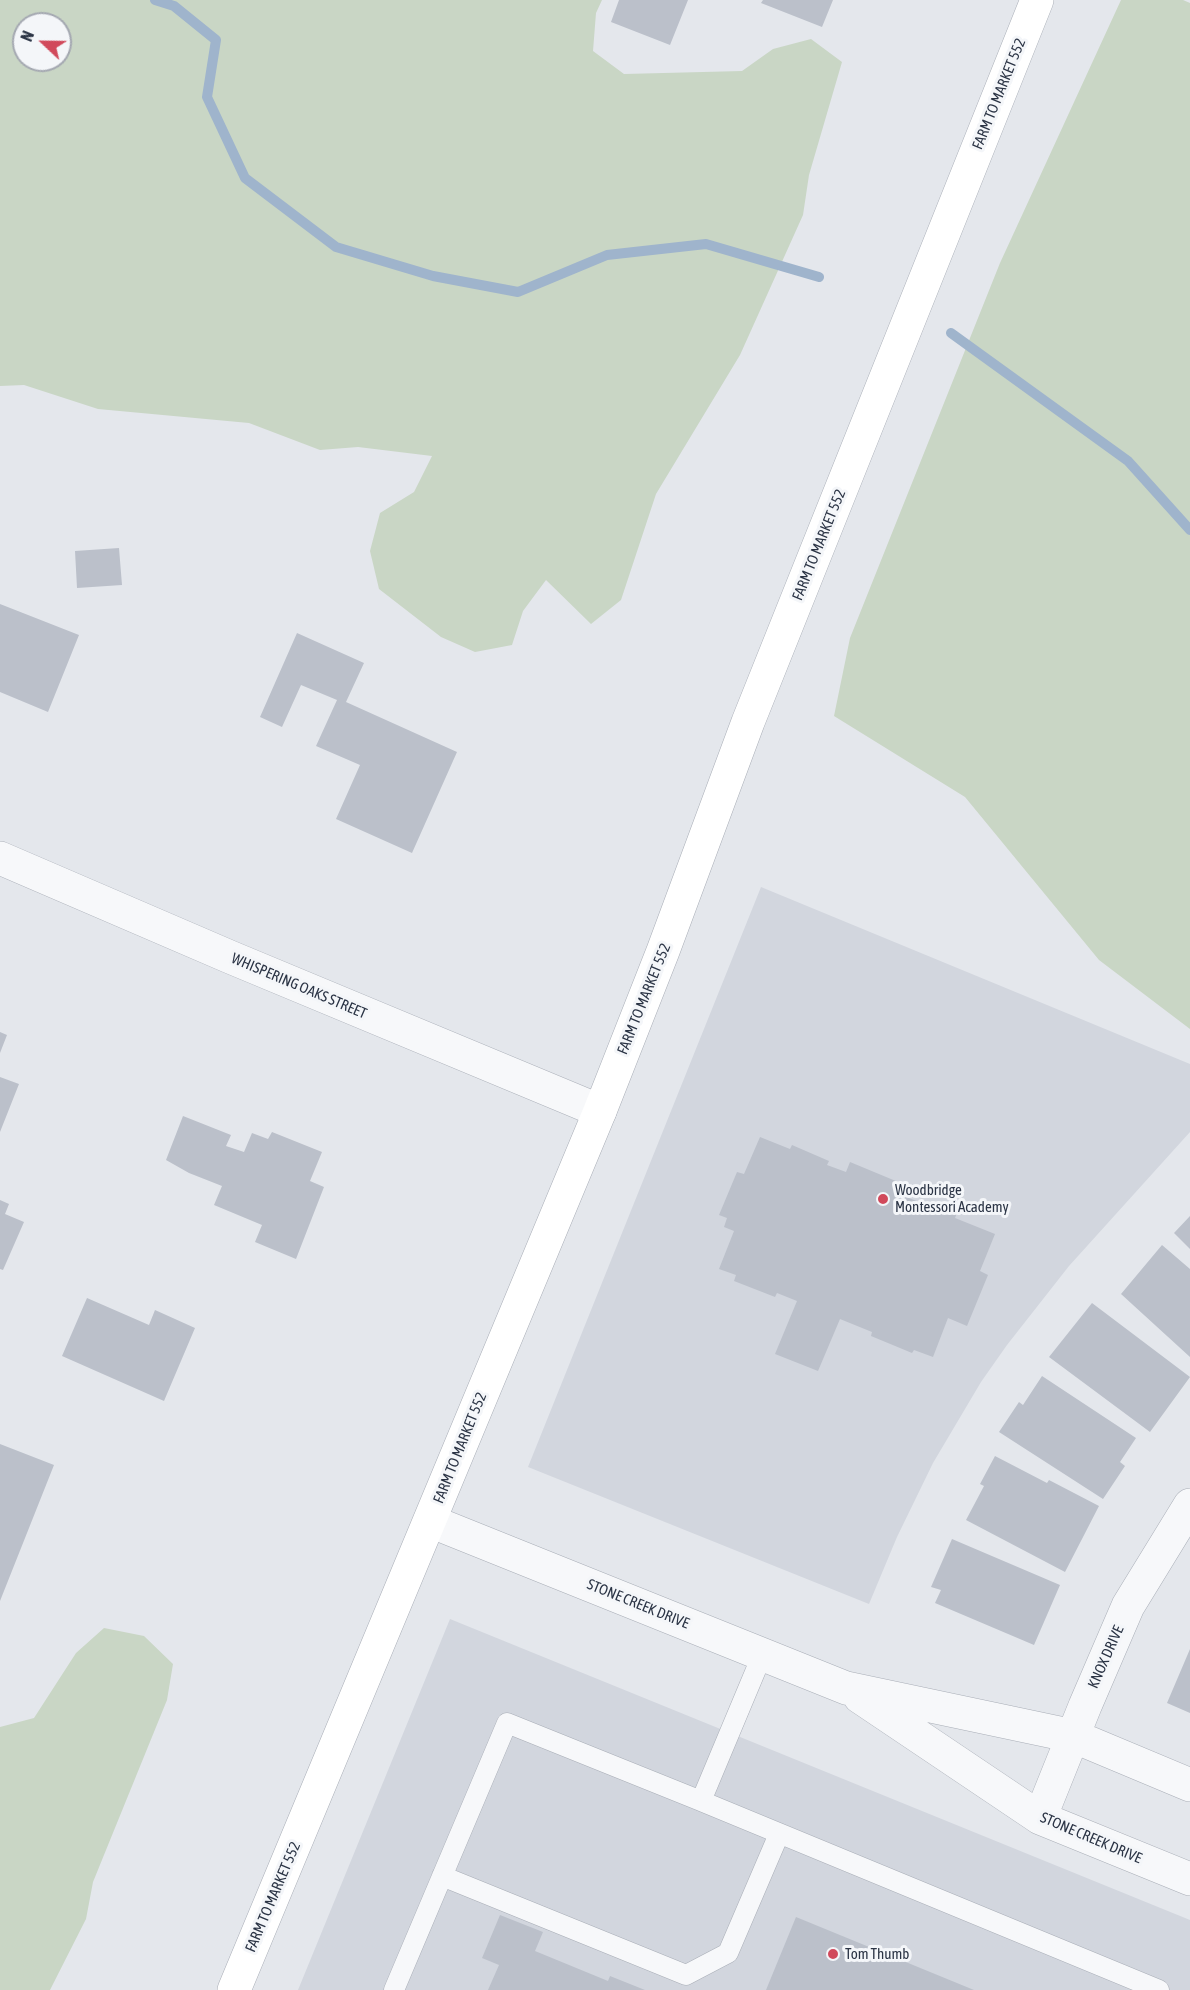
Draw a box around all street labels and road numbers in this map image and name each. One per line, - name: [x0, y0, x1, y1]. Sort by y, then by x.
- street label: FARM TO MARKET 552: [969, 36, 1029, 152]
- street label: FARM TO MARKET 552: [789, 487, 849, 603]
- street label: FARM TO MARKET 552: [614, 941, 674, 1057]
- street label: WHISPERING OAKS STREET: [229, 949, 369, 1023]
- street label: FARM TO MARKET 552: [430, 1390, 490, 1506]
- street label: STONE CREEK DRIVE: [584, 1575, 692, 1633]
- street label: KNOX DRIVE: [1084, 1623, 1128, 1691]
- street label: STONE CREEK DRIVE: [1038, 1809, 1144, 1867]
- street label: FARM TO MARKET 552: [242, 1839, 304, 1955]

